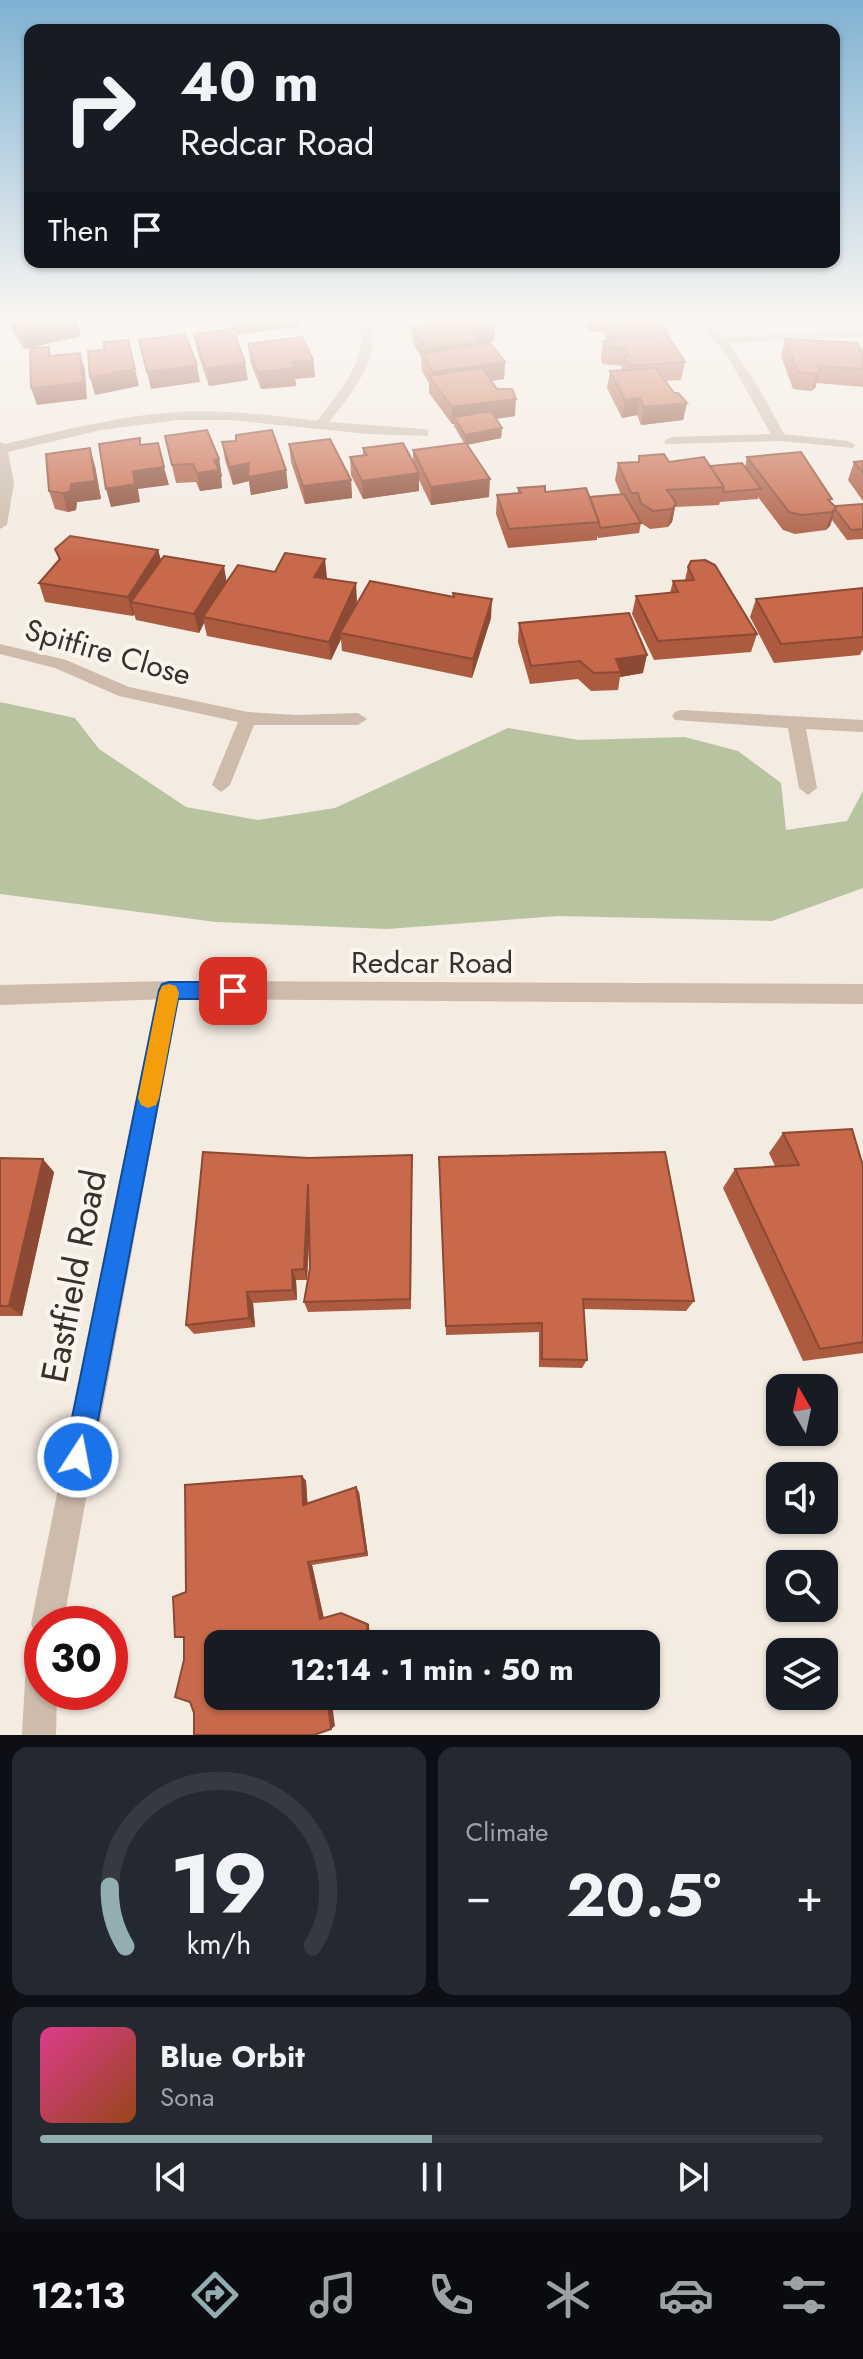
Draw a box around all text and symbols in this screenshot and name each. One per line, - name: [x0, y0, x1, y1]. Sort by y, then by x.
- text: 40 m: [180, 41, 319, 122]
- icon: right: [48, 56, 152, 160]
- text: Redcar Road: [180, 116, 375, 168]
- icon: arrive: [125, 208, 169, 252]
- text: Then: [48, 209, 109, 252]
- street label: Spitfire Close: [20, 608, 196, 696]
- street label: Redcar Road: [351, 941, 513, 984]
- pin: [199, 957, 267, 1025]
- icon: arrive: [211, 969, 255, 1013]
- street label: Eastfield Road: [27, 1165, 119, 1387]
- north arrow: [766, 1374, 838, 1446]
- map controls: [766, 1374, 838, 1710]
- position arrow: [36, 1415, 120, 1499]
- button: sound: [766, 1462, 838, 1534]
- button: search: [766, 1550, 838, 1622]
- speed limit sign: 30: [24, 1606, 128, 1710]
- button: layers: [766, 1638, 838, 1710]
- text: 12:14 · 1 min · 50 m: [290, 1648, 574, 1691]
- text: Climate: [466, 1813, 548, 1851]
- text: 19: [170, 1824, 268, 1944]
- text: 20.5°: [566, 1852, 721, 1939]
- text: −: [466, 1864, 491, 1928]
- text: +: [796, 1864, 823, 1928]
- text: km/h: [186, 1923, 251, 1965]
- text: Blue Orbit: [160, 2035, 305, 2078]
- text: Sona: [160, 2078, 215, 2116]
- icon: previous: [149, 2155, 193, 2199]
- icon: pause: [410, 2155, 454, 2199]
- icon: next: [671, 2155, 715, 2199]
- icon: directions: [187, 2267, 243, 2323]
- icon: music: [305, 2267, 361, 2323]
- icon: phone: [423, 2267, 479, 2323]
- icon: climate: [540, 2267, 596, 2323]
- icon: car: [658, 2267, 714, 2323]
- icon: filters: [776, 2267, 832, 2323]
- text: 12:13: [31, 2269, 125, 2321]

